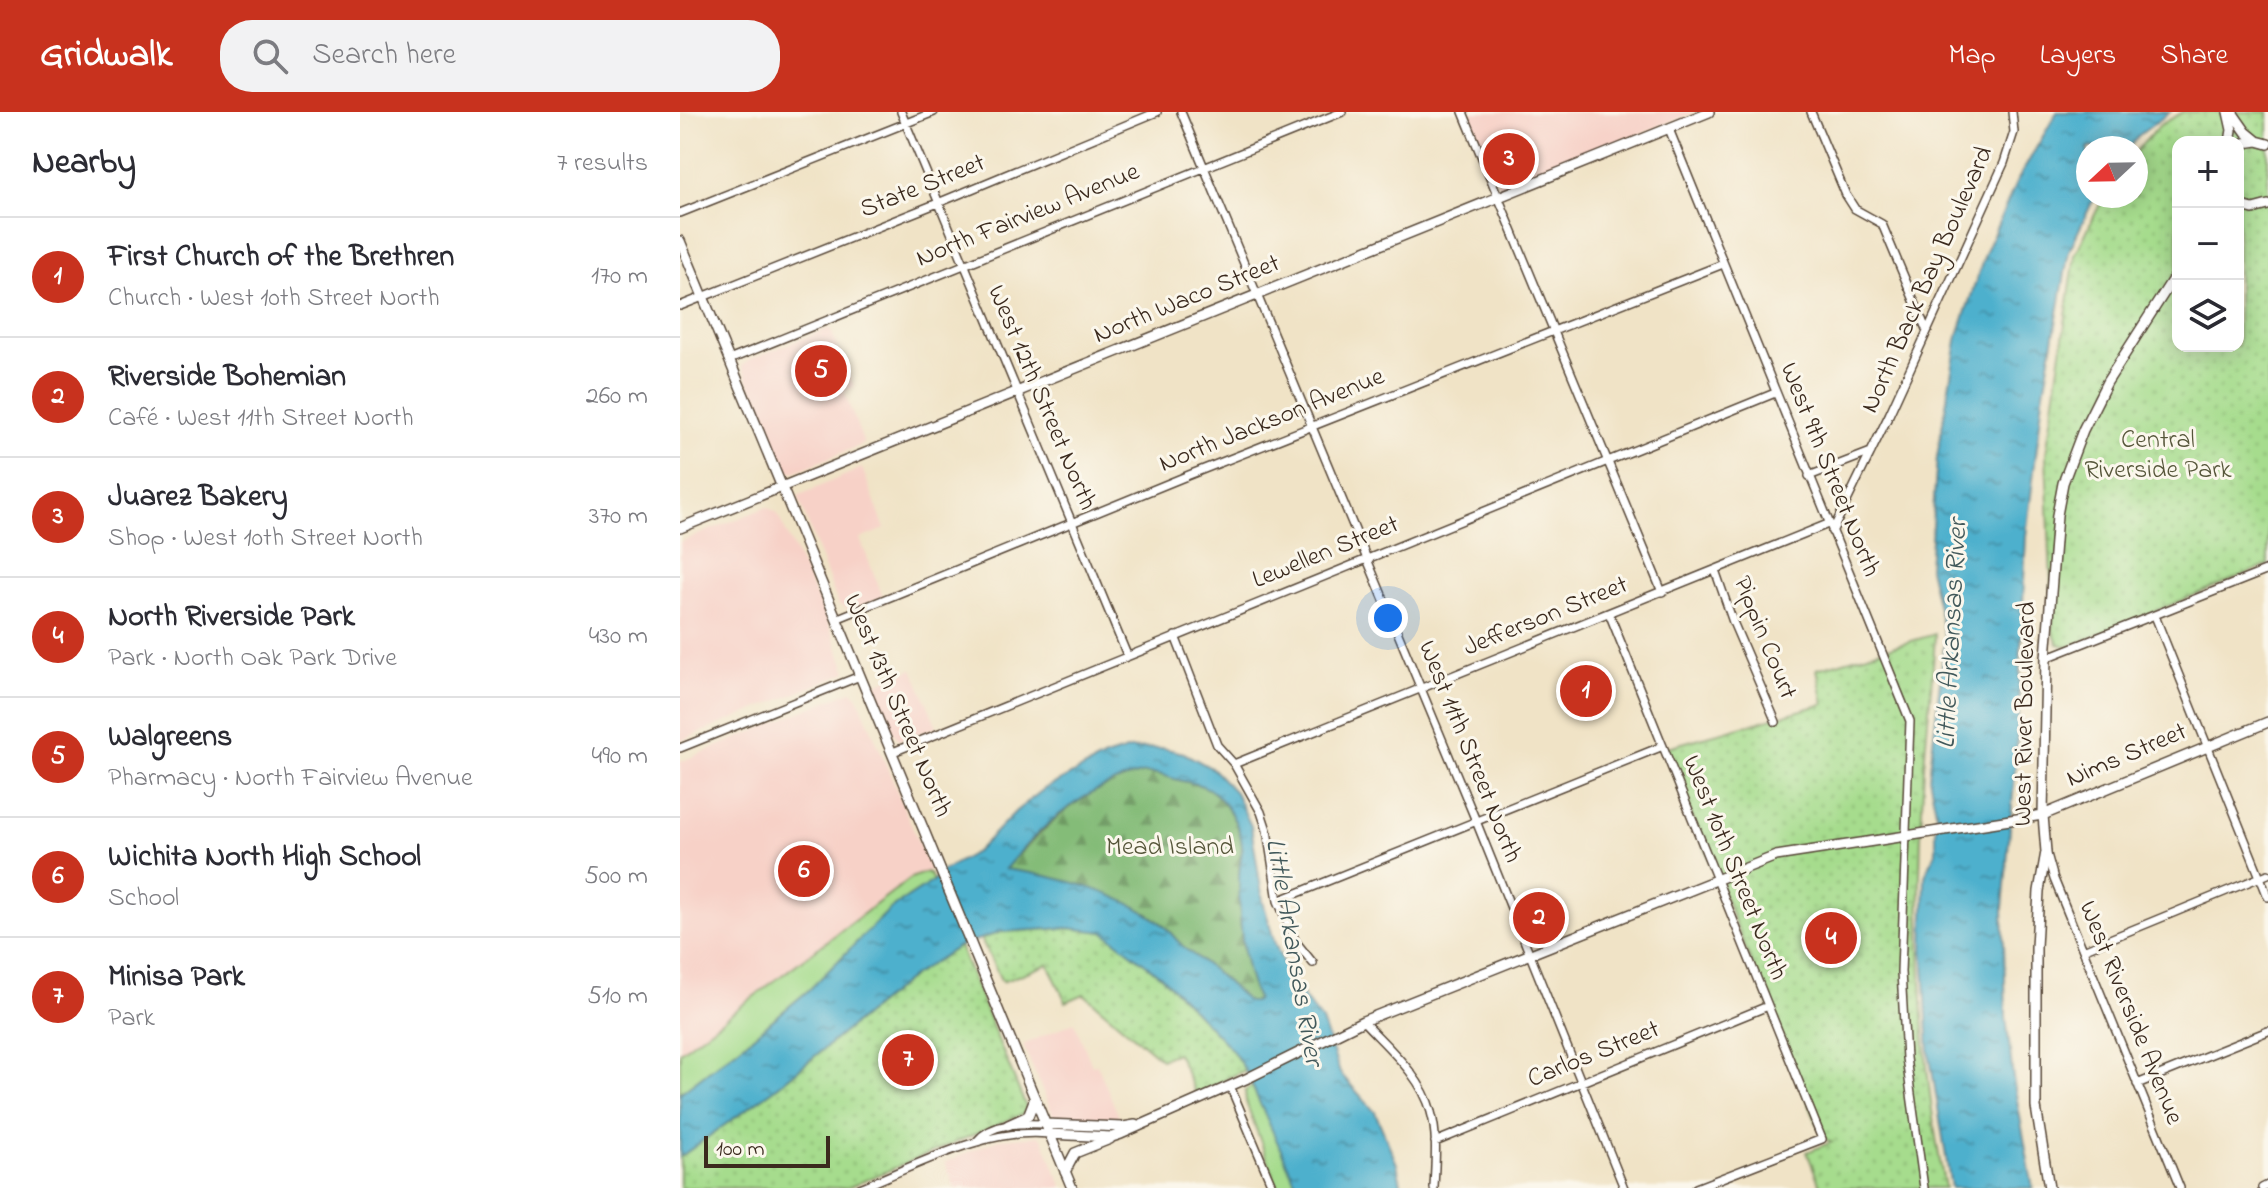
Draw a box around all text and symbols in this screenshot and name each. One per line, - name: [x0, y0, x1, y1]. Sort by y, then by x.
- search box: [220, 20, 780, 92]
- text: Gridwalk: [40, 28, 172, 84]
- icon: search: [248, 34, 292, 78]
- text: Search here: [312, 34, 456, 78]
- text: Map: [1948, 36, 1996, 77]
- text: Layers: [2040, 36, 2116, 77]
- text: Share: [2160, 36, 2228, 77]
- pin: 3: [1483, 129, 1535, 189]
- north arrow: [2076, 136, 2148, 208]
- map controls: [2172, 136, 2244, 352]
- button: +: [2172, 136, 2244, 208]
- text: Nearby: [32, 139, 136, 189]
- street label: North Back Bay Boulevard: [1852, 140, 2004, 420]
- text: 7 results: [557, 145, 648, 183]
- street label: State Street: [855, 145, 991, 229]
- street label: North Fairview Avenue: [911, 154, 1146, 278]
- button: −: [2172, 208, 2244, 280]
- text: First Church of the Brethren: [108, 236, 454, 280]
- street label: North Waco Street: [1088, 245, 1286, 355]
- text: 1: [54, 258, 62, 296]
- text: 170 m: [591, 258, 648, 296]
- text: Church · West 10th Street North: [108, 280, 440, 318]
- street label: West 12th Street North: [976, 280, 1106, 516]
- button: layers: [2172, 280, 2244, 352]
- pin: 5: [795, 341, 847, 401]
- text: Riverside Bohemian: [108, 356, 346, 400]
- street label: West 9th Street North: [1769, 357, 1889, 583]
- street label: North Jackson Avenue: [1154, 358, 1391, 484]
- text: 2: [52, 378, 64, 416]
- text: 260 m: [586, 378, 648, 416]
- text: Café · West 11th Street North: [108, 400, 414, 438]
- park label: Central Riverside Park: [2084, 422, 2232, 490]
- text: Juarez Bakery: [108, 476, 288, 520]
- text: 3: [53, 498, 63, 536]
- text: 370 m: [589, 498, 648, 536]
- street label: Lewellen Street: [1247, 506, 1405, 600]
- water label: Little Arkansas River: [1927, 515, 1980, 750]
- text: Shop · West 10th Street North: [108, 520, 423, 558]
- street label: Jefferson Street: [1458, 567, 1634, 667]
- street label: Pippin Court: [1722, 571, 1806, 706]
- street label: West 13th Street North: [833, 589, 961, 823]
- text: North Riverside Park: [108, 596, 355, 640]
- your location: [1368, 598, 1408, 638]
- street label: West River Boulevard: [2005, 601, 2047, 827]
- text: 4: [53, 618, 63, 656]
- text: 430 m: [589, 618, 648, 656]
- street label: West 11th Street North: [1407, 635, 1531, 869]
- text: Park · North Oak Park Drive: [108, 640, 397, 678]
- pin: 1: [1560, 661, 1612, 721]
- street label: Nims Street: [2061, 713, 2193, 798]
- text: Walgreens: [108, 716, 232, 760]
- text: 5: [51, 738, 65, 776]
- text: 490 m: [592, 738, 648, 776]
- street label: West 10th Street North: [1672, 750, 1796, 986]
- text: Pharmacy · North Fairview Avenue: [108, 760, 473, 798]
- park label: Mead Island: [1106, 829, 1234, 867]
- water label: Little Arkansas River: [1253, 835, 1334, 1072]
- text: Wichita North High School: [108, 836, 421, 880]
- pin: 6: [778, 841, 830, 901]
- text: 6: [52, 858, 64, 896]
- text: 500 m: [584, 858, 648, 896]
- text: School: [108, 880, 179, 918]
- pin: 2: [1513, 888, 1565, 948]
- street label: West Riverside Avenue: [2068, 895, 2192, 1131]
- pin: 4: [1805, 908, 1857, 968]
- text: Minisa Park: [108, 956, 245, 1000]
- text: 7: [53, 978, 63, 1016]
- text: 510 m: [587, 978, 648, 1016]
- text: Park: [108, 1000, 155, 1038]
- street label: Carlos Street: [1522, 1011, 1666, 1099]
- pin: 7: [882, 1030, 934, 1090]
- scale bar: [704, 1132, 830, 1168]
- text: 100 m: [716, 1134, 765, 1166]

